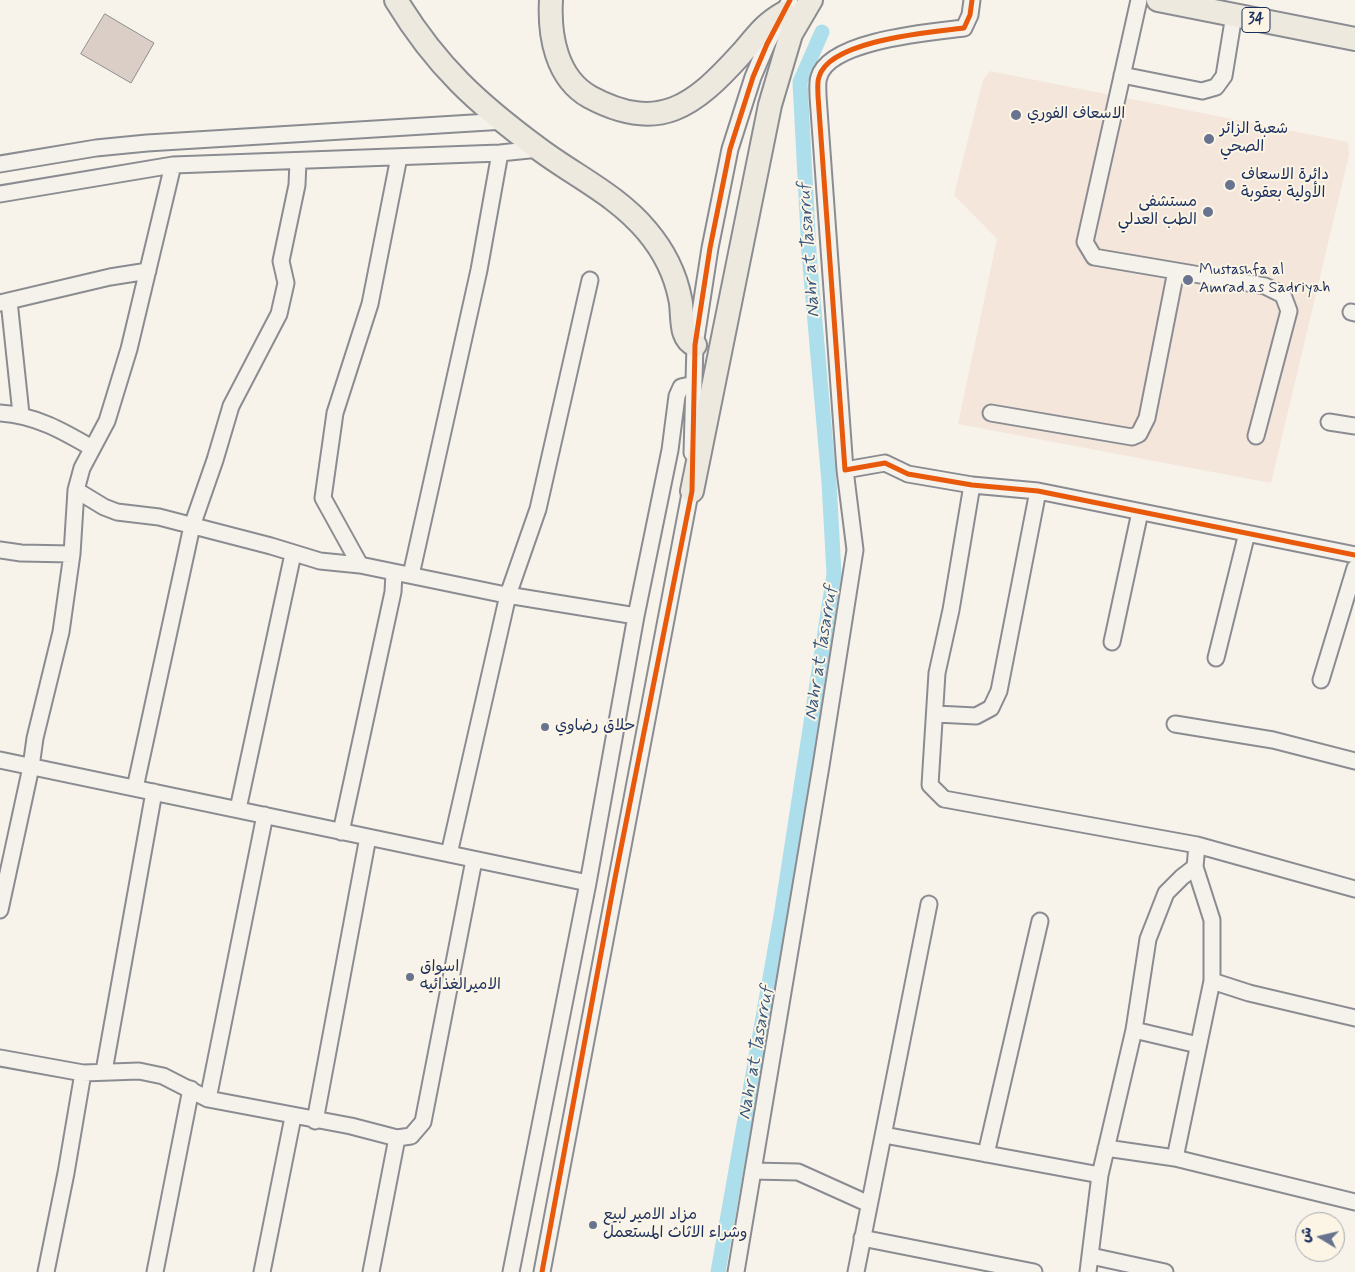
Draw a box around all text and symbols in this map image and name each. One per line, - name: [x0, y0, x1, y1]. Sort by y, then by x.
- road number: 34: [1242, 8, 1270, 32]
- place label: الاسعاف الفوري: [1027, 105, 1125, 125]
- marker: الاسعاف الفوري: [1009, 108, 1023, 122]
- place label: شعبة الزائر الصحي: [1220, 120, 1288, 158]
- marker: شعبة الزائر الصحي: [1202, 132, 1216, 146]
- place label: دائرة الاسعاف الأولية بعقوبة: [1241, 166, 1329, 204]
- marker: دائرة الاسعاف الأولية بعقوبة: [1223, 178, 1237, 192]
- water label: Nahr at Tasarruf: [795, 182, 825, 318]
- place label: مستشفى الطب العدلي: [1118, 193, 1197, 231]
- marker: مستشفى الطب العدلي: [1201, 205, 1215, 219]
- place label: Mustashfa al Amrad as Sadriyah: [1199, 261, 1330, 299]
- marker: Mustashfa al Amrad as Sadriyah: [1181, 273, 1195, 287]
- water label: Nahr at Tasarruf: [801, 584, 843, 722]
- place label: حلاق رضاوي: [555, 717, 635, 737]
- marker: حلاق رضاوي: [539, 721, 551, 733]
- place label: اسواق الاميرالغذائيه: [420, 958, 501, 996]
- marker: اسواق الاميرالغذائيه: [404, 971, 416, 983]
- water label: Nahr at Tasarruf: [735, 984, 779, 1122]
- place label: مزاد الامير لبيع وشراء الاثاث المستعمل: [603, 1206, 747, 1244]
- north arrow: [1295, 1212, 1345, 1262]
- marker: مزاد الامير لبيع وشراء الاثاث المستعمل: [587, 1219, 599, 1231]
- text: ش: [1296, 1226, 1316, 1244]

